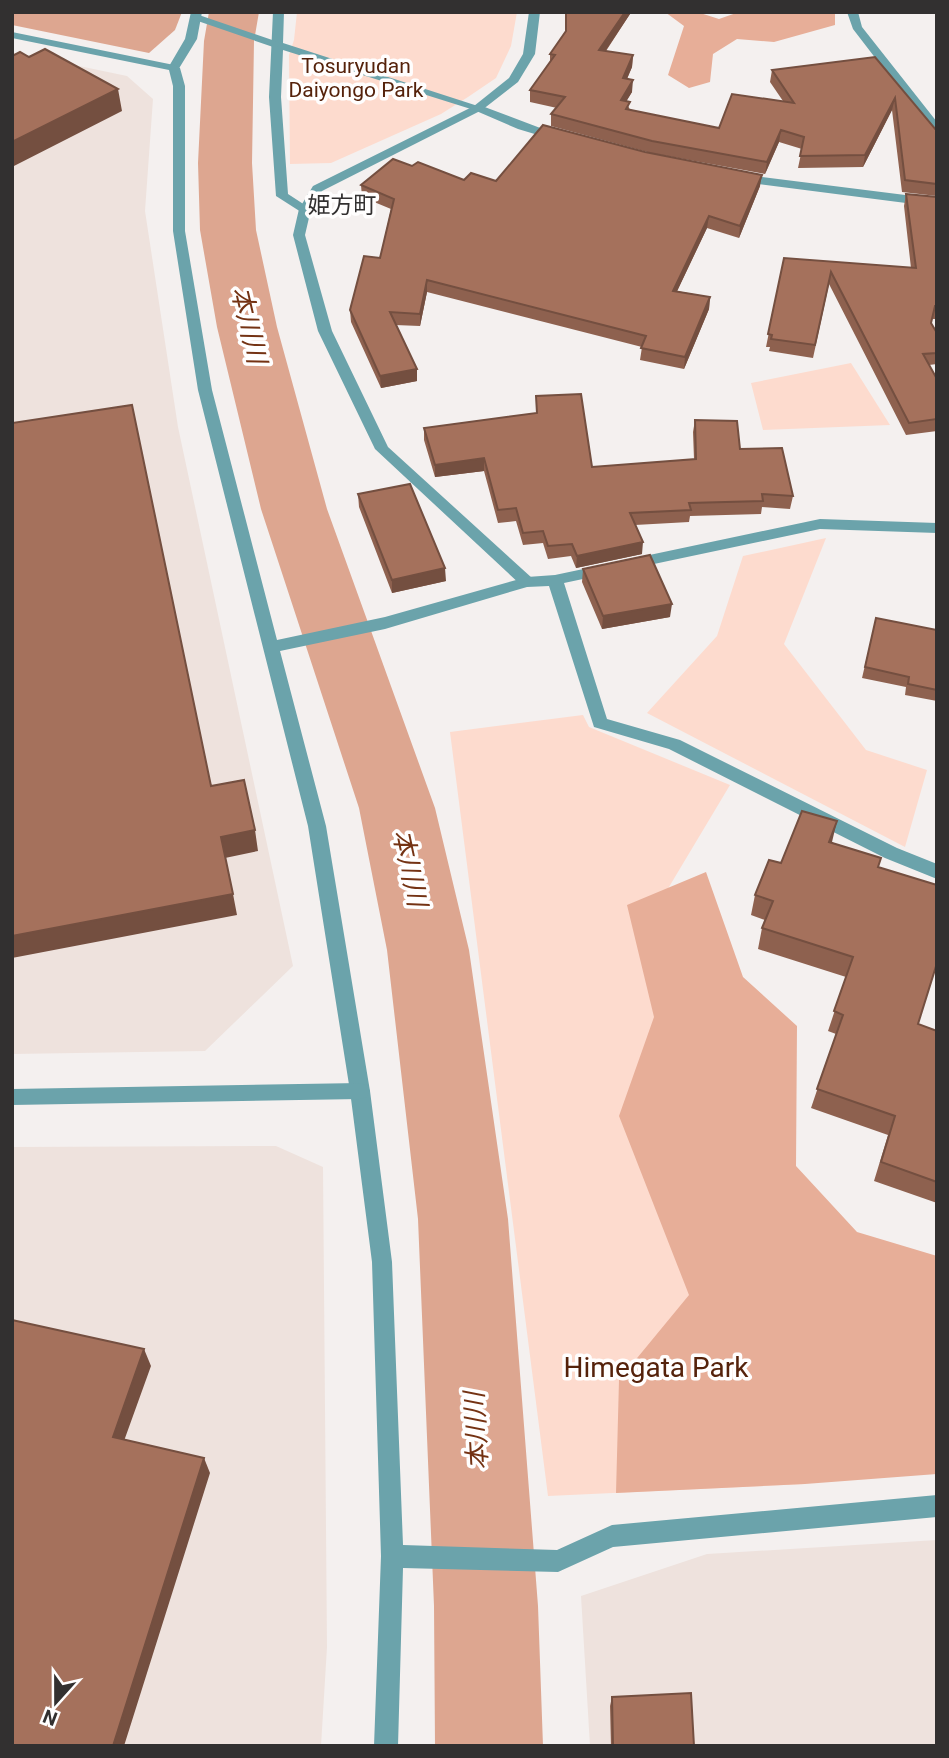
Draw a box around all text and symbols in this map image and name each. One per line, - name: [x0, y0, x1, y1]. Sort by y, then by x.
- park label: Tosuryudan Daiyongo Park: [289, 54, 424, 102]
- district label: 姫方町: [308, 192, 377, 219]
- water label: 本川川: [226, 284, 273, 369]
- water label: 本川川: [387, 827, 433, 912]
- park label: Himegata Park: [564, 1351, 749, 1384]
- water label: 本川川: [459, 1388, 493, 1471]
- north arrow: [21, 1667, 91, 1737]
- text: N: [40, 1704, 60, 1731]

